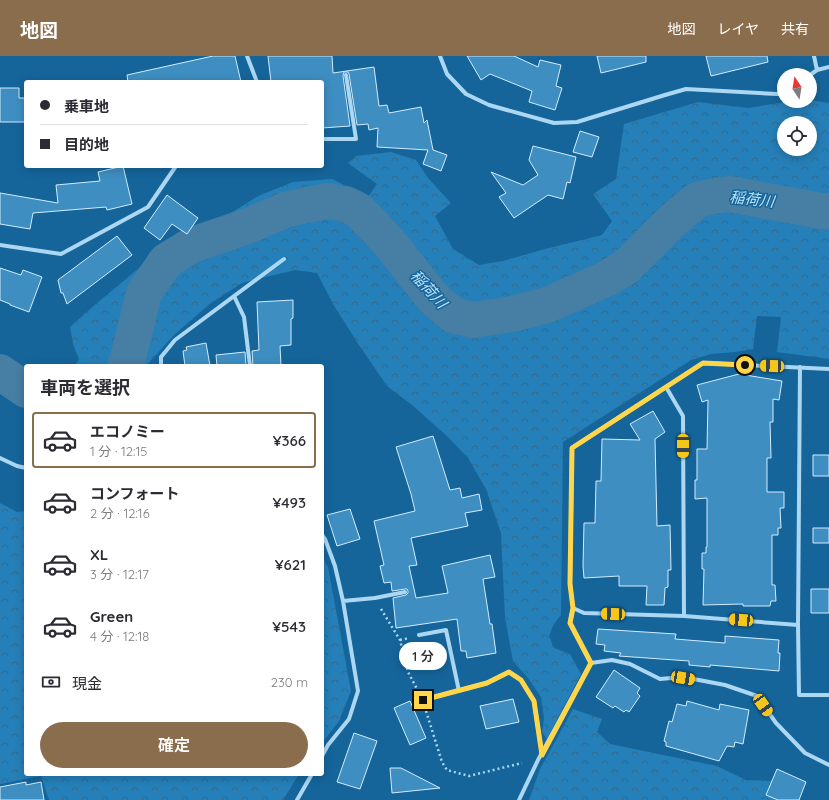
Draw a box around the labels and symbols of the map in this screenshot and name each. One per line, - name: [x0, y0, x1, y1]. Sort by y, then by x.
- north arrow: [777, 68, 817, 108]
- water label: 稲荷川: [729, 187, 777, 211]
- water label: 稲荷川: [407, 266, 452, 314]
- route start: [736, 356, 754, 374]
- car: [760, 360, 784, 372]
- car: [677, 434, 689, 458]
- car: [601, 608, 625, 620]
- car: [729, 613, 753, 627]
- callout: 1 分: [399, 642, 447, 670]
- car: [670, 670, 696, 686]
- route end: [414, 691, 432, 709]
- car: [751, 692, 775, 718]

